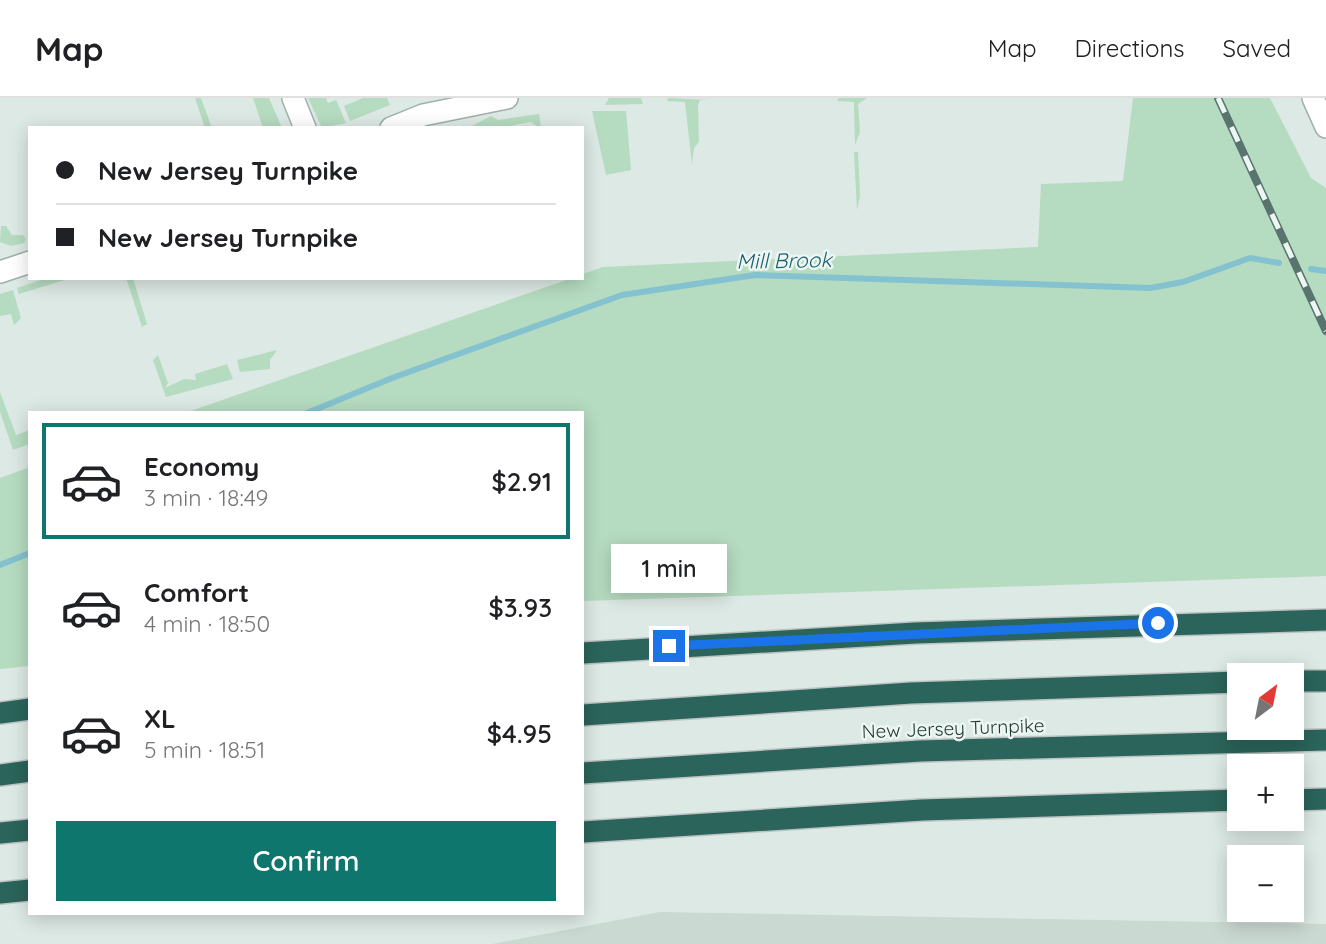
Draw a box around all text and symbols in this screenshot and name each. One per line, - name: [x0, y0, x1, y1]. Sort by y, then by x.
- text: Map: [35, 28, 103, 69]
- text: Map: [988, 33, 1037, 63]
- text: Directions: [1075, 33, 1185, 63]
- text: Saved: [1223, 33, 1291, 63]
- text: New Jersey Turnpike: [98, 154, 358, 187]
- text: New Jersey Turnpike: [98, 221, 358, 254]
- water label: Mill Brook: [736, 246, 834, 274]
- icon: car: [60, 450, 123, 513]
- text: Economy: [144, 450, 259, 483]
- text: $2.91: [492, 465, 552, 498]
- text: 3 min · 18:49: [144, 483, 268, 512]
- callout: 1 min: [611, 545, 727, 594]
- text: 1 min: [641, 554, 697, 583]
- icon: car: [60, 576, 123, 639]
- text: Comfort: [144, 576, 249, 609]
- text: $3.93: [489, 591, 552, 624]
- route start: [1142, 607, 1174, 639]
- text: 4 min · 18:50: [144, 609, 270, 638]
- route end: [653, 630, 685, 662]
- north arrow: [1227, 663, 1304, 740]
- map controls: [1227, 663, 1304, 922]
- icon: car: [60, 702, 123, 765]
- text: XL: [144, 702, 176, 735]
- street label: New Jersey Turnpike: [861, 713, 1045, 743]
- text: $4.95: [487, 717, 552, 750]
- text: 5 min · 18:51: [144, 735, 265, 764]
- button: +: [1227, 754, 1304, 831]
- button: Confirm: [56, 821, 556, 901]
- button: −: [1227, 845, 1304, 922]

